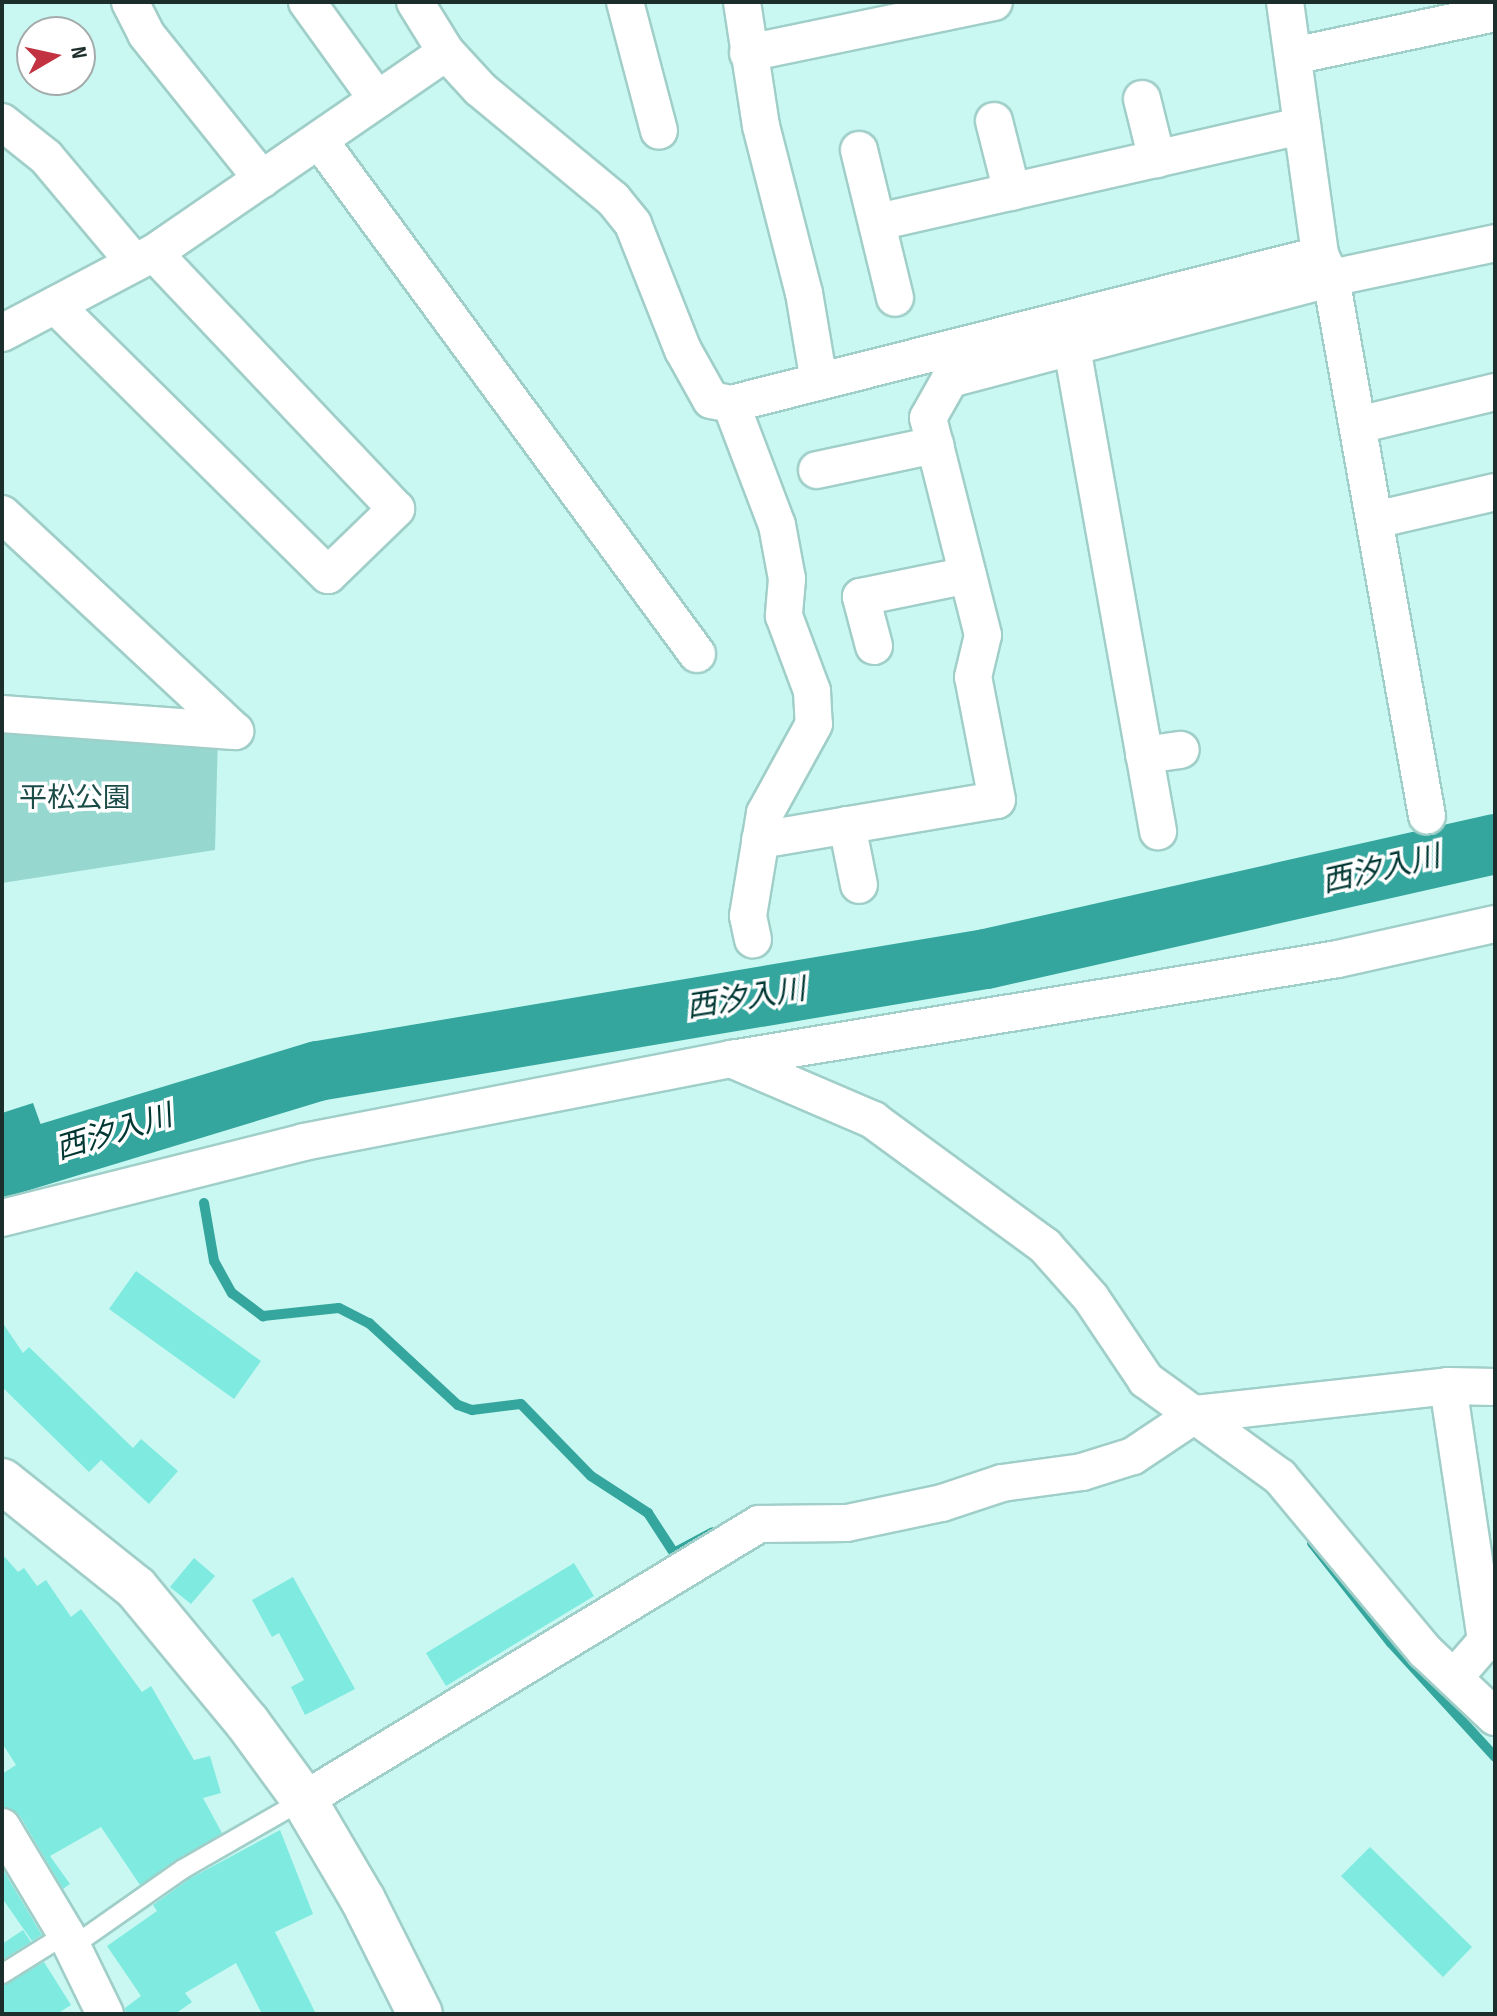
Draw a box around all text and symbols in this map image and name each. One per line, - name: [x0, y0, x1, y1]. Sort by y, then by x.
- north arrow: [16, 16, 96, 96]
- text: N: [64, 45, 92, 60]
- park label: 平松公園: [19, 782, 131, 816]
- water label: 西汐入川: [1318, 839, 1444, 901]
- water label: 西汐入川: [684, 972, 808, 1026]
- water label: 西汐入川: [51, 1098, 177, 1168]

